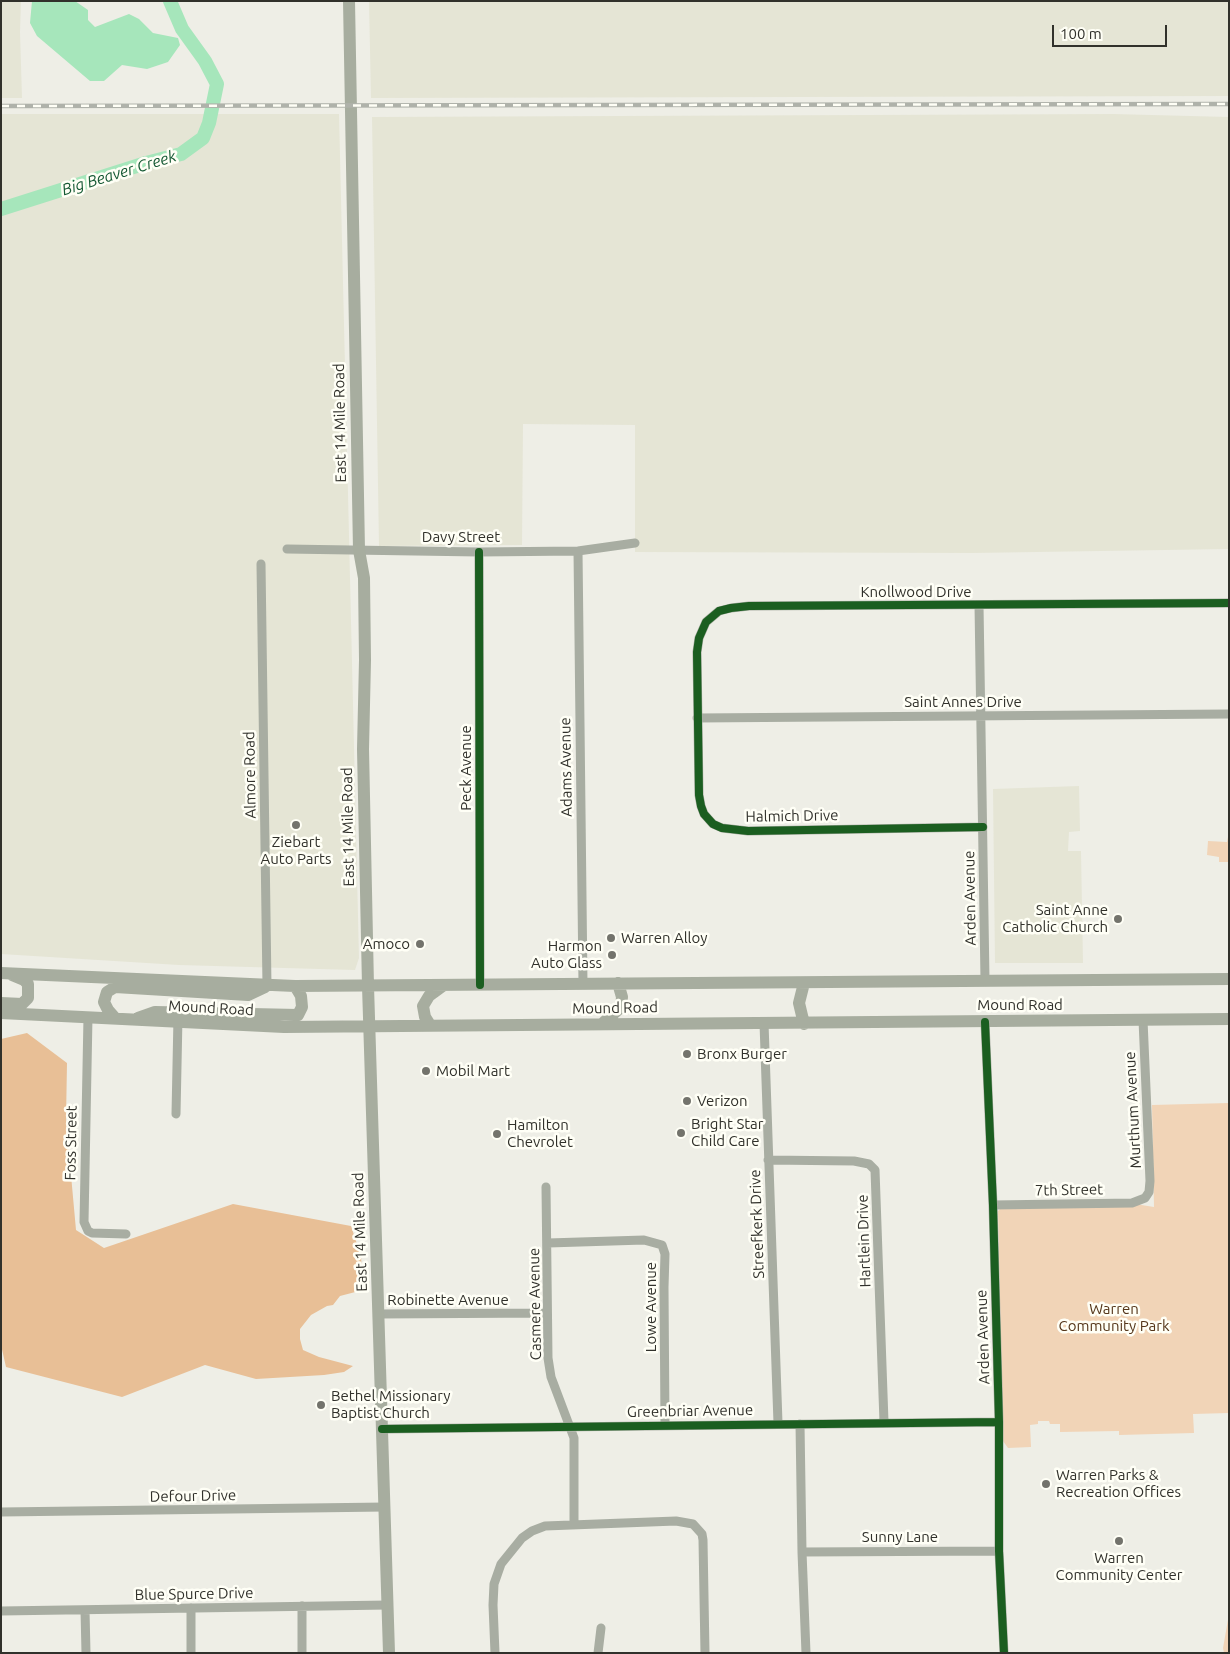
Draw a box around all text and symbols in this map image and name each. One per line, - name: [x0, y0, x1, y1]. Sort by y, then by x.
- scale bar: [1055, 15, 1170, 47]
- text: 100 m: [1060, 25, 1102, 42]
- water label: Big Beaver Creek: [59, 146, 179, 200]
- street label: East 14 Mile Road: [330, 363, 350, 483]
- street label: Davy Street: [422, 528, 500, 546]
- street label: Knollwood Drive: [860, 583, 972, 601]
- street label: Saint Annes Drive: [904, 693, 1022, 711]
- street label: Adams Avenue: [556, 717, 576, 817]
- street label: Peck Avenue: [457, 725, 475, 811]
- street label: Almore Road: [240, 731, 260, 819]
- street label: East 14 Mile Road: [338, 767, 358, 887]
- street label: Halmich Drive: [745, 806, 839, 826]
- marker: Ziebart Auto Parts: [290, 819, 302, 831]
- place label: Ziebart Auto Parts: [260, 833, 332, 868]
- street label: Arden Avenue: [960, 850, 980, 946]
- place label: Saint Anne Catholic Church: [1002, 901, 1108, 936]
- marker: Saint Anne Catholic Church: [1112, 913, 1124, 925]
- place label: Warren Alloy: [621, 929, 708, 947]
- marker: Warren Alloy: [605, 932, 617, 944]
- place label: Amoco: [363, 935, 410, 953]
- place label: Harmon Auto Glass: [531, 937, 602, 972]
- marker: Amoco: [414, 938, 426, 950]
- marker: Harmon Auto Glass: [606, 949, 618, 961]
- street label: Mound Road: [977, 996, 1063, 1014]
- street label: Mound Road: [168, 997, 254, 1019]
- street label: Mound Road: [572, 998, 658, 1018]
- place label: Bronx Burger: [697, 1045, 787, 1063]
- marker: Bronx Burger: [681, 1048, 693, 1060]
- street label: Murthum Avenue: [1121, 1051, 1145, 1169]
- place label: Mobil Mart: [436, 1062, 510, 1080]
- marker: Mobil Mart: [420, 1065, 432, 1077]
- place label: Verizon: [697, 1092, 748, 1110]
- marker: Verizon: [681, 1095, 693, 1107]
- street label: Foss Street: [61, 1105, 81, 1181]
- place label: Bright Star Child Care: [691, 1115, 763, 1150]
- place label: Hamilton Chevrolet: [507, 1116, 573, 1151]
- marker: Bright Star Child Care: [675, 1127, 687, 1139]
- marker: Hamilton Chevrolet: [491, 1128, 503, 1140]
- street label: Streefkerk Drive: [746, 1169, 768, 1279]
- street label: East 14 Mile Road: [349, 1172, 371, 1292]
- street label: 7th Street: [1035, 1180, 1103, 1200]
- street label: Hartlein Drive: [853, 1194, 875, 1288]
- street label: Casmere Avenue: [525, 1248, 545, 1360]
- street label: Lowe Avenue: [642, 1262, 660, 1352]
- street label: Arden Avenue: [972, 1289, 994, 1385]
- street label: Robinette Avenue: [387, 1291, 509, 1309]
- park label: Warren Community Park: [1059, 1300, 1169, 1335]
- place label: Bethel Missionary Baptist Church: [331, 1387, 451, 1422]
- marker: Bethel Missionary Baptist Church: [315, 1399, 327, 1411]
- street label: Greenbriar Avenue: [627, 1401, 753, 1421]
- place label: Warren Parks & Recreation Offices: [1056, 1466, 1181, 1501]
- marker: Warren Parks & Recreation Offices: [1040, 1478, 1052, 1490]
- street label: Defour Drive: [150, 1486, 236, 1506]
- street label: Sunny Lane: [862, 1528, 938, 1546]
- marker: Warren Community Center: [1113, 1535, 1125, 1547]
- place label: Warren Community Center: [1055, 1549, 1183, 1584]
- street label: Blue Spurce Drive: [134, 1584, 254, 1604]

